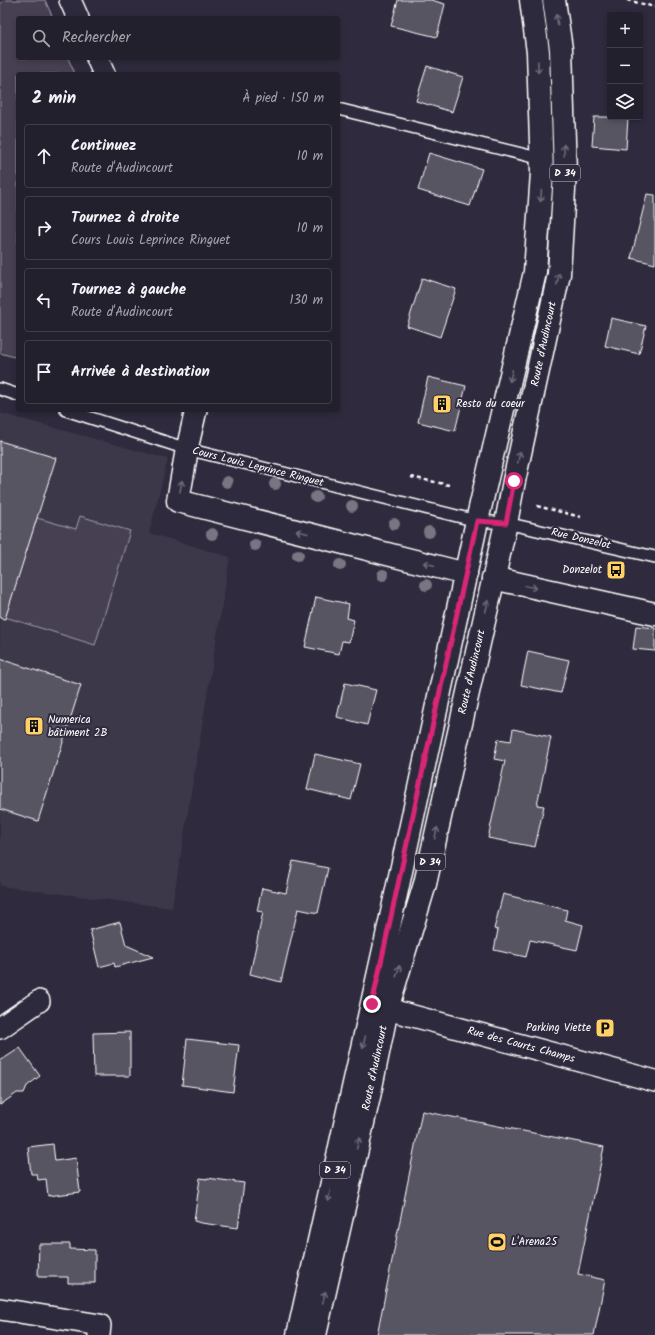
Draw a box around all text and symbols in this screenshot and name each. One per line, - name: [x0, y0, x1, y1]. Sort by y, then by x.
- map controls: [607, 12, 643, 120]
- button: +: [607, 12, 643, 48]
- one-way arrow: [553, 14, 561, 27]
- search box: [16, 16, 340, 60]
- text: Rechercher: [62, 26, 130, 50]
- icon: search: [30, 27, 52, 49]
- button: −: [607, 48, 643, 84]
- one-way arrow: [535, 60, 542, 73]
- button: layers: [607, 84, 643, 120]
- text: 2 min: [32, 85, 76, 112]
- text: À pied · 150 m: [243, 88, 324, 109]
- text: Continuez: [71, 134, 136, 158]
- one-way arrow: [561, 143, 568, 156]
- icon: ahead: [33, 145, 55, 167]
- text: 10 m: [297, 146, 323, 167]
- text: Route d'Audincourt: [71, 158, 173, 179]
- road number: D 34: [550, 165, 580, 181]
- one-way arrow: [537, 189, 544, 202]
- text: Tournez à droite: [71, 206, 179, 230]
- icon: right: [33, 217, 55, 239]
- text: 10 m: [297, 218, 323, 239]
- text: Cours Louis Leprince Ringuet: [71, 230, 230, 251]
- one-way arrow: [554, 273, 562, 286]
- text: Tournez à gauche: [71, 278, 186, 302]
- icon: left: [33, 289, 55, 311]
- text: 130 m: [289, 290, 323, 311]
- street label: Route d'Audincourt: [526, 299, 562, 388]
- text: Route d'Audincourt: [71, 302, 173, 323]
- text: Arrivée à destination: [71, 360, 210, 384]
- icon: arrive: [33, 361, 55, 383]
- one-way arrow: [507, 369, 514, 382]
- building icon: Resto du coeur: [431, 393, 453, 415]
- place label: Resto du coeur: [456, 395, 526, 413]
- street label: Cours Louis Leprince Ringuet: [190, 442, 326, 492]
- one-way arrow: [515, 451, 523, 464]
- route start: [505, 472, 523, 490]
- one-way arrow: [177, 480, 185, 493]
- street label: Rue Donzelot: [549, 523, 613, 555]
- one-way arrow: [296, 528, 309, 536]
- bus stop icon: Donzelot: [605, 559, 627, 581]
- one-way arrow: [422, 560, 435, 567]
- place label: Donzelot: [562, 561, 603, 579]
- one-way arrow: [525, 583, 538, 591]
- one-way arrow: [483, 600, 491, 613]
- street label: Route d'Audincourt: [454, 627, 491, 716]
- place label: Numerica bâtiment 2B: [48, 711, 107, 742]
- building icon: Numerica bâtiment 2B: [23, 715, 45, 737]
- one-way arrow: [433, 826, 441, 839]
- road number: D 34: [415, 854, 445, 870]
- one-way arrow: [395, 965, 402, 978]
- route end: [363, 995, 381, 1013]
- parking icon: Parking Viette: [594, 1017, 616, 1039]
- place label: Parking Viette: [526, 1019, 591, 1037]
- street label: Rue des Courts Champs: [465, 1022, 577, 1068]
- street label: Route d'Audincourt: [357, 1023, 393, 1112]
- one-way arrow: [359, 1035, 367, 1048]
- one-way arrow: [355, 1137, 363, 1150]
- road number: D 34: [320, 1162, 350, 1178]
- one-way arrow: [325, 1190, 333, 1203]
- sports icon: L'Arena25: [486, 1231, 508, 1253]
- place label: L'Arena25: [511, 1233, 558, 1251]
- one-way arrow: [320, 1291, 328, 1304]

